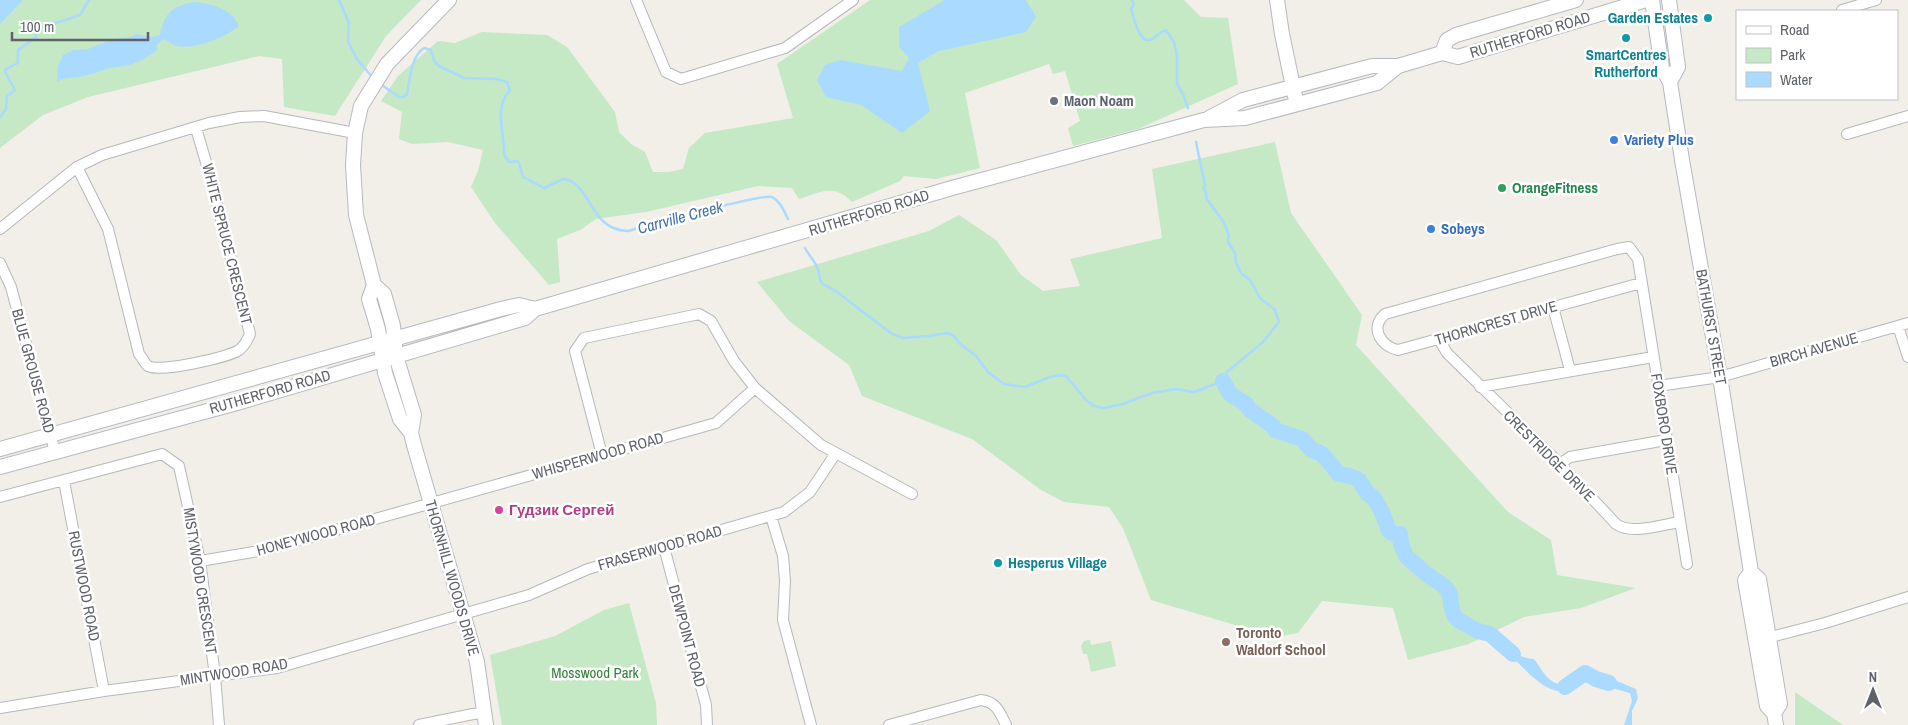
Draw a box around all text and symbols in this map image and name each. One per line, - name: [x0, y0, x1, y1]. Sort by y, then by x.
- street label: RUTHERFORD ROAD: [1467, 6, 1593, 63]
- place label: Garden Estates: [1608, 7, 1698, 28]
- scale bar: [12, 10, 149, 42]
- legend: [1736, 10, 1898, 100]
- marker: Garden Estates: [1702, 12, 1714, 24]
- text: 100 m: [20, 16, 54, 37]
- text: Road: [1780, 19, 1809, 40]
- marker: SmartCentres Rutherford: [1620, 32, 1632, 44]
- place label: SmartCentres Rutherford: [1586, 44, 1666, 82]
- text: Park: [1780, 44, 1806, 65]
- text: Water: [1780, 69, 1812, 90]
- place label: Maon Noam: [1064, 90, 1134, 111]
- marker: Maon Noam: [1048, 95, 1060, 107]
- place label: Variety Plus: [1624, 129, 1694, 150]
- marker: Variety Plus: [1608, 134, 1620, 146]
- street label: WHITE SPRUCE CRESCENT: [197, 161, 258, 327]
- place label: OrangeFitness: [1512, 177, 1598, 198]
- marker: OrangeFitness: [1496, 182, 1508, 194]
- street label: RUTHERFORD ROAD: [806, 184, 932, 241]
- water label: Carrville Creek: [635, 195, 726, 239]
- place label: Sobeys: [1441, 218, 1485, 239]
- marker: Sobeys: [1425, 223, 1437, 235]
- street label: BATHURST STREET: [1691, 267, 1732, 387]
- street label: THORNCREST DRIVE: [1432, 295, 1559, 350]
- street label: BLUE GROUSE ROAD: [7, 306, 60, 435]
- street label: BIRCH AVENUE: [1767, 327, 1860, 372]
- street label: RUTHERFORD ROAD: [207, 364, 333, 419]
- street label: FOXBORO DRIVE: [1646, 372, 1683, 476]
- street label: CRESTRIDGE DRIVE: [1499, 405, 1600, 506]
- street label: WHISPERWOOD ROAD: [530, 427, 666, 484]
- street label: THORNHILL WOODS DRIVE: [420, 497, 485, 658]
- place label: Гудзик Сергей: [509, 499, 614, 520]
- marker: Гудзик Сергей: [493, 504, 505, 516]
- street label: MISTYWOOD CRESCENT: [179, 506, 223, 656]
- street label: HONEYWOOD ROAD: [254, 509, 378, 560]
- street label: FRASERWOOD ROAD: [595, 520, 725, 575]
- street label: RUSTWOOD ROAD: [63, 529, 106, 643]
- place label: Hesperus Village: [1008, 552, 1107, 573]
- marker: Hesperus Village: [992, 557, 1004, 569]
- street label: DEWPOINT ROAD: [664, 582, 711, 689]
- place label: Toronto Waldorf School: [1236, 622, 1326, 660]
- marker: Toronto Waldorf School: [1220, 636, 1232, 648]
- street label: MINTWOOD ROAD: [179, 653, 289, 690]
- park label: Mosswood Park: [551, 662, 640, 683]
- north arrow: [1848, 665, 1898, 715]
- text: N: [1869, 668, 1877, 686]

